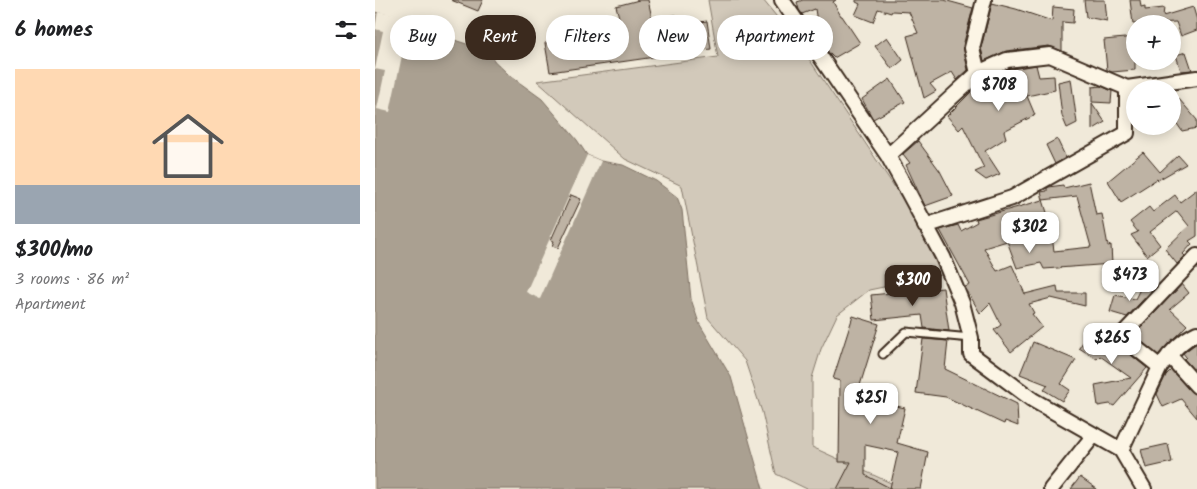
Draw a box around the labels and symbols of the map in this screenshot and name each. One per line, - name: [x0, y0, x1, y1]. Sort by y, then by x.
- pin: $708: [969, 70, 1029, 112]
- pin: $302: [1000, 212, 1060, 254]
- pin: $473: [1100, 260, 1160, 302]
- pin: $300: [883, 264, 943, 307]
- pin: $265: [1082, 322, 1142, 365]
- pin: $251: [841, 382, 901, 425]

